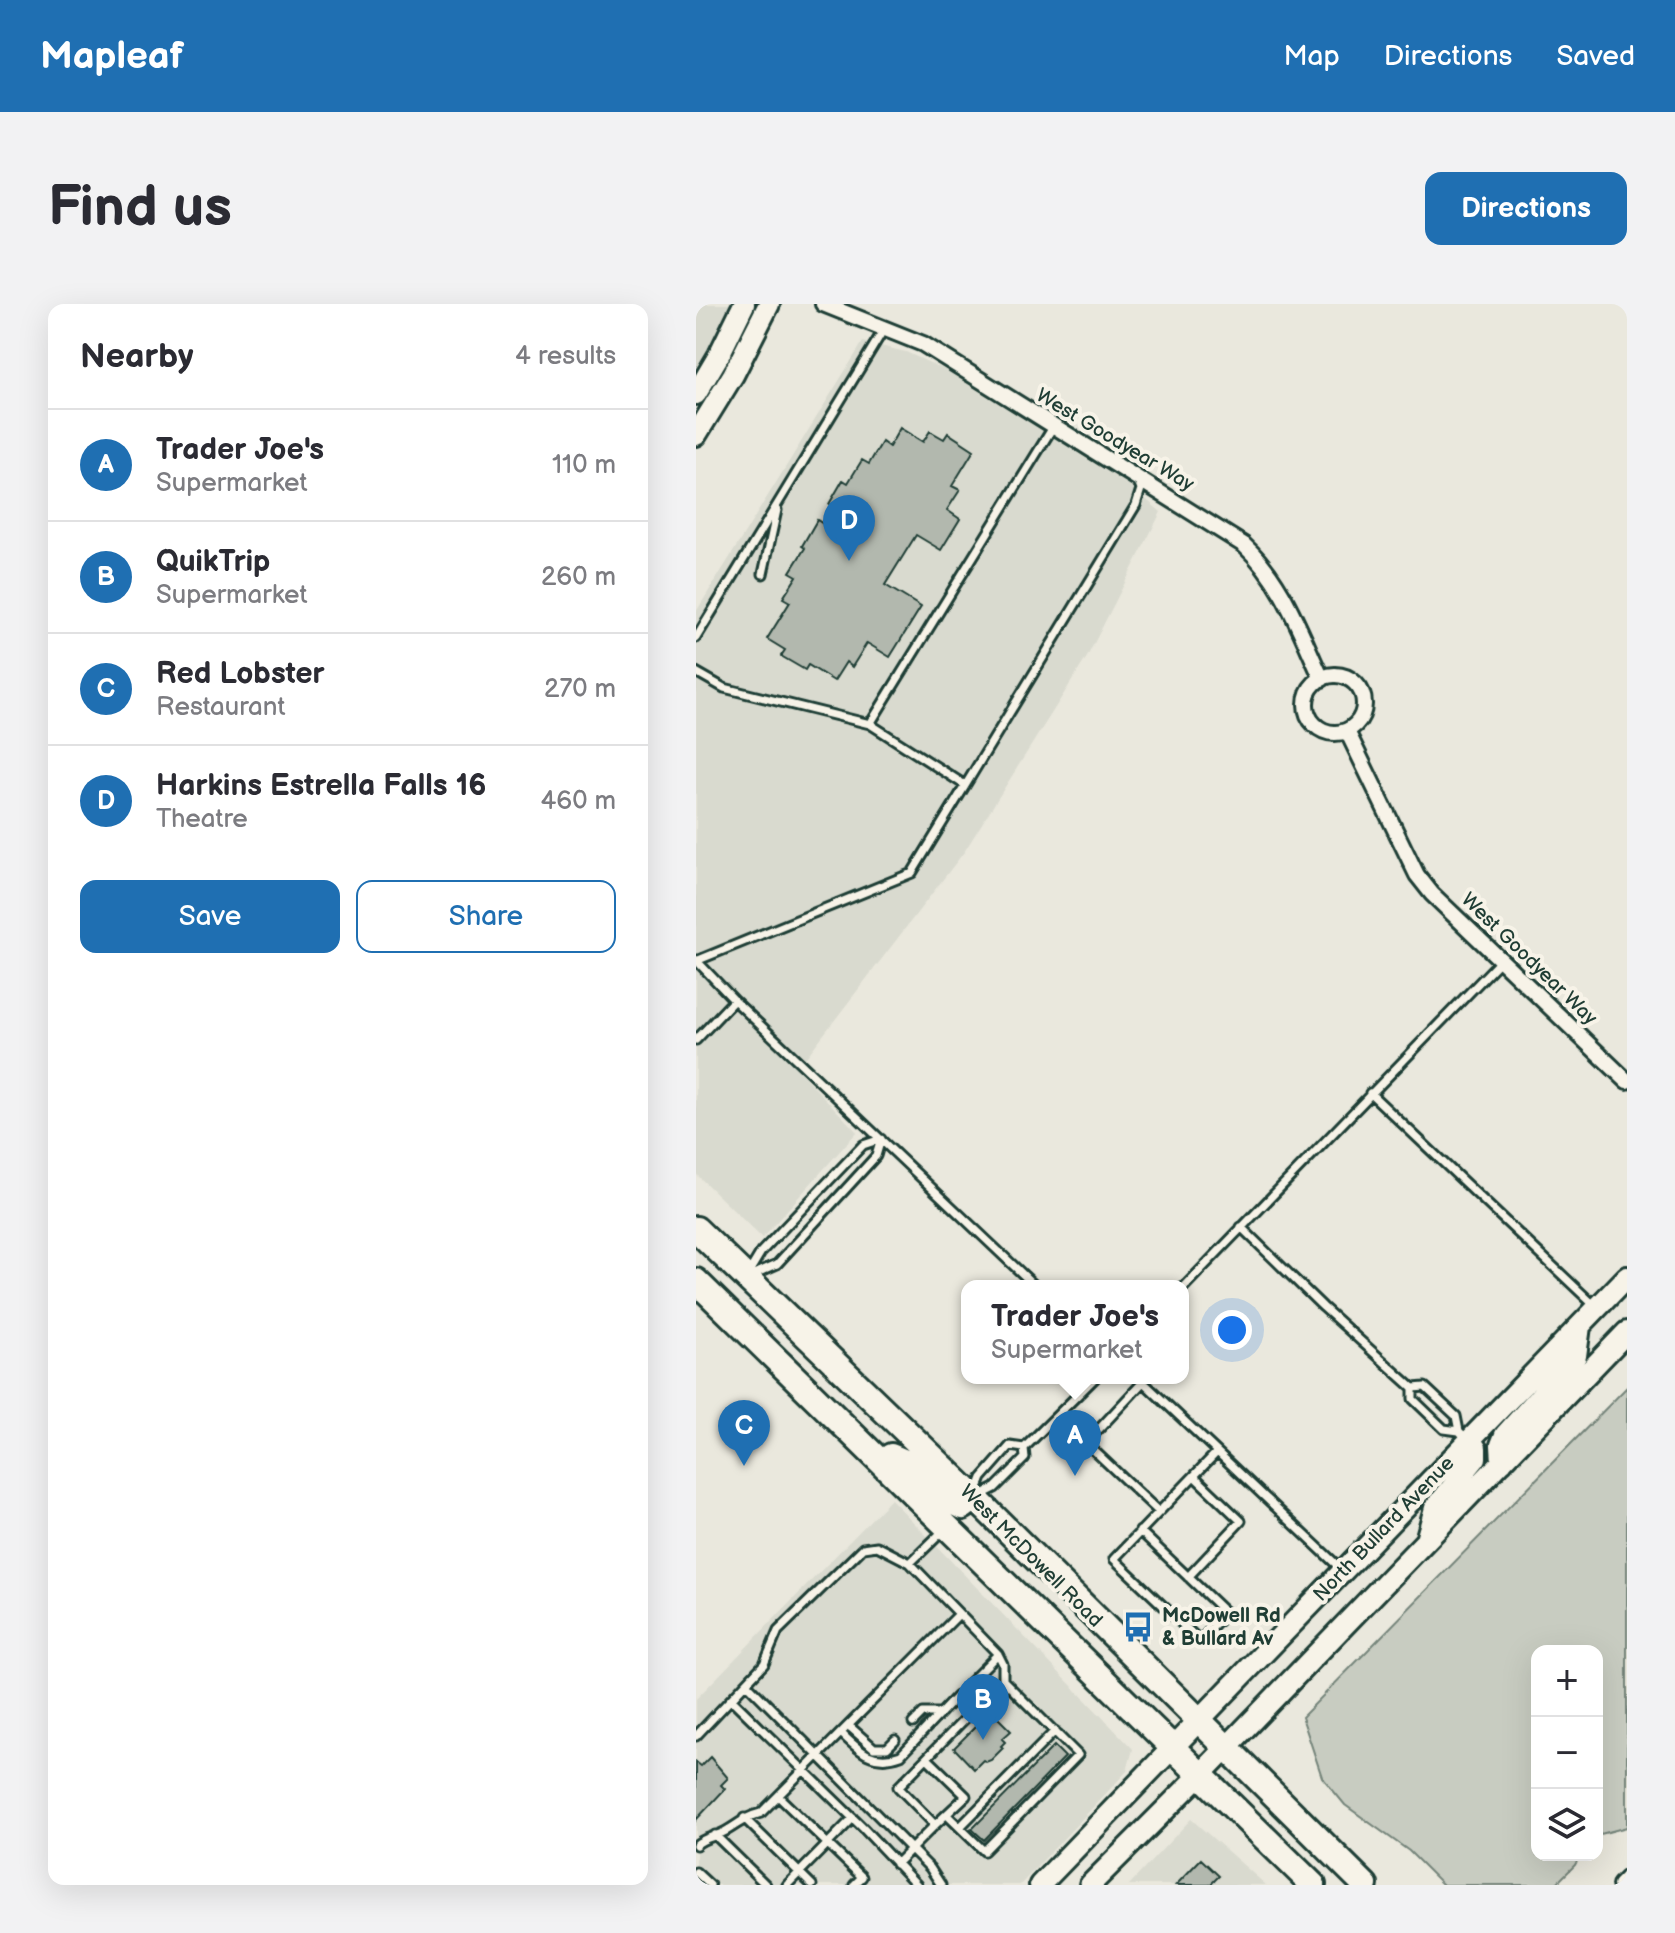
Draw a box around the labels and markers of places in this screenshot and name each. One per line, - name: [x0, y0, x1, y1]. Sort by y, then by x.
- pin: D: [823, 495, 875, 561]
- pin: C: [718, 1400, 770, 1466]
- pin: A: [1049, 1410, 1101, 1476]
- place label: McDowell Rd & Bullard Av: [1162, 1604, 1281, 1651]
- bus stop icon: McDowell Rd & Bullard Av: [1121, 1610, 1155, 1644]
- pin: B: [957, 1674, 1009, 1740]

